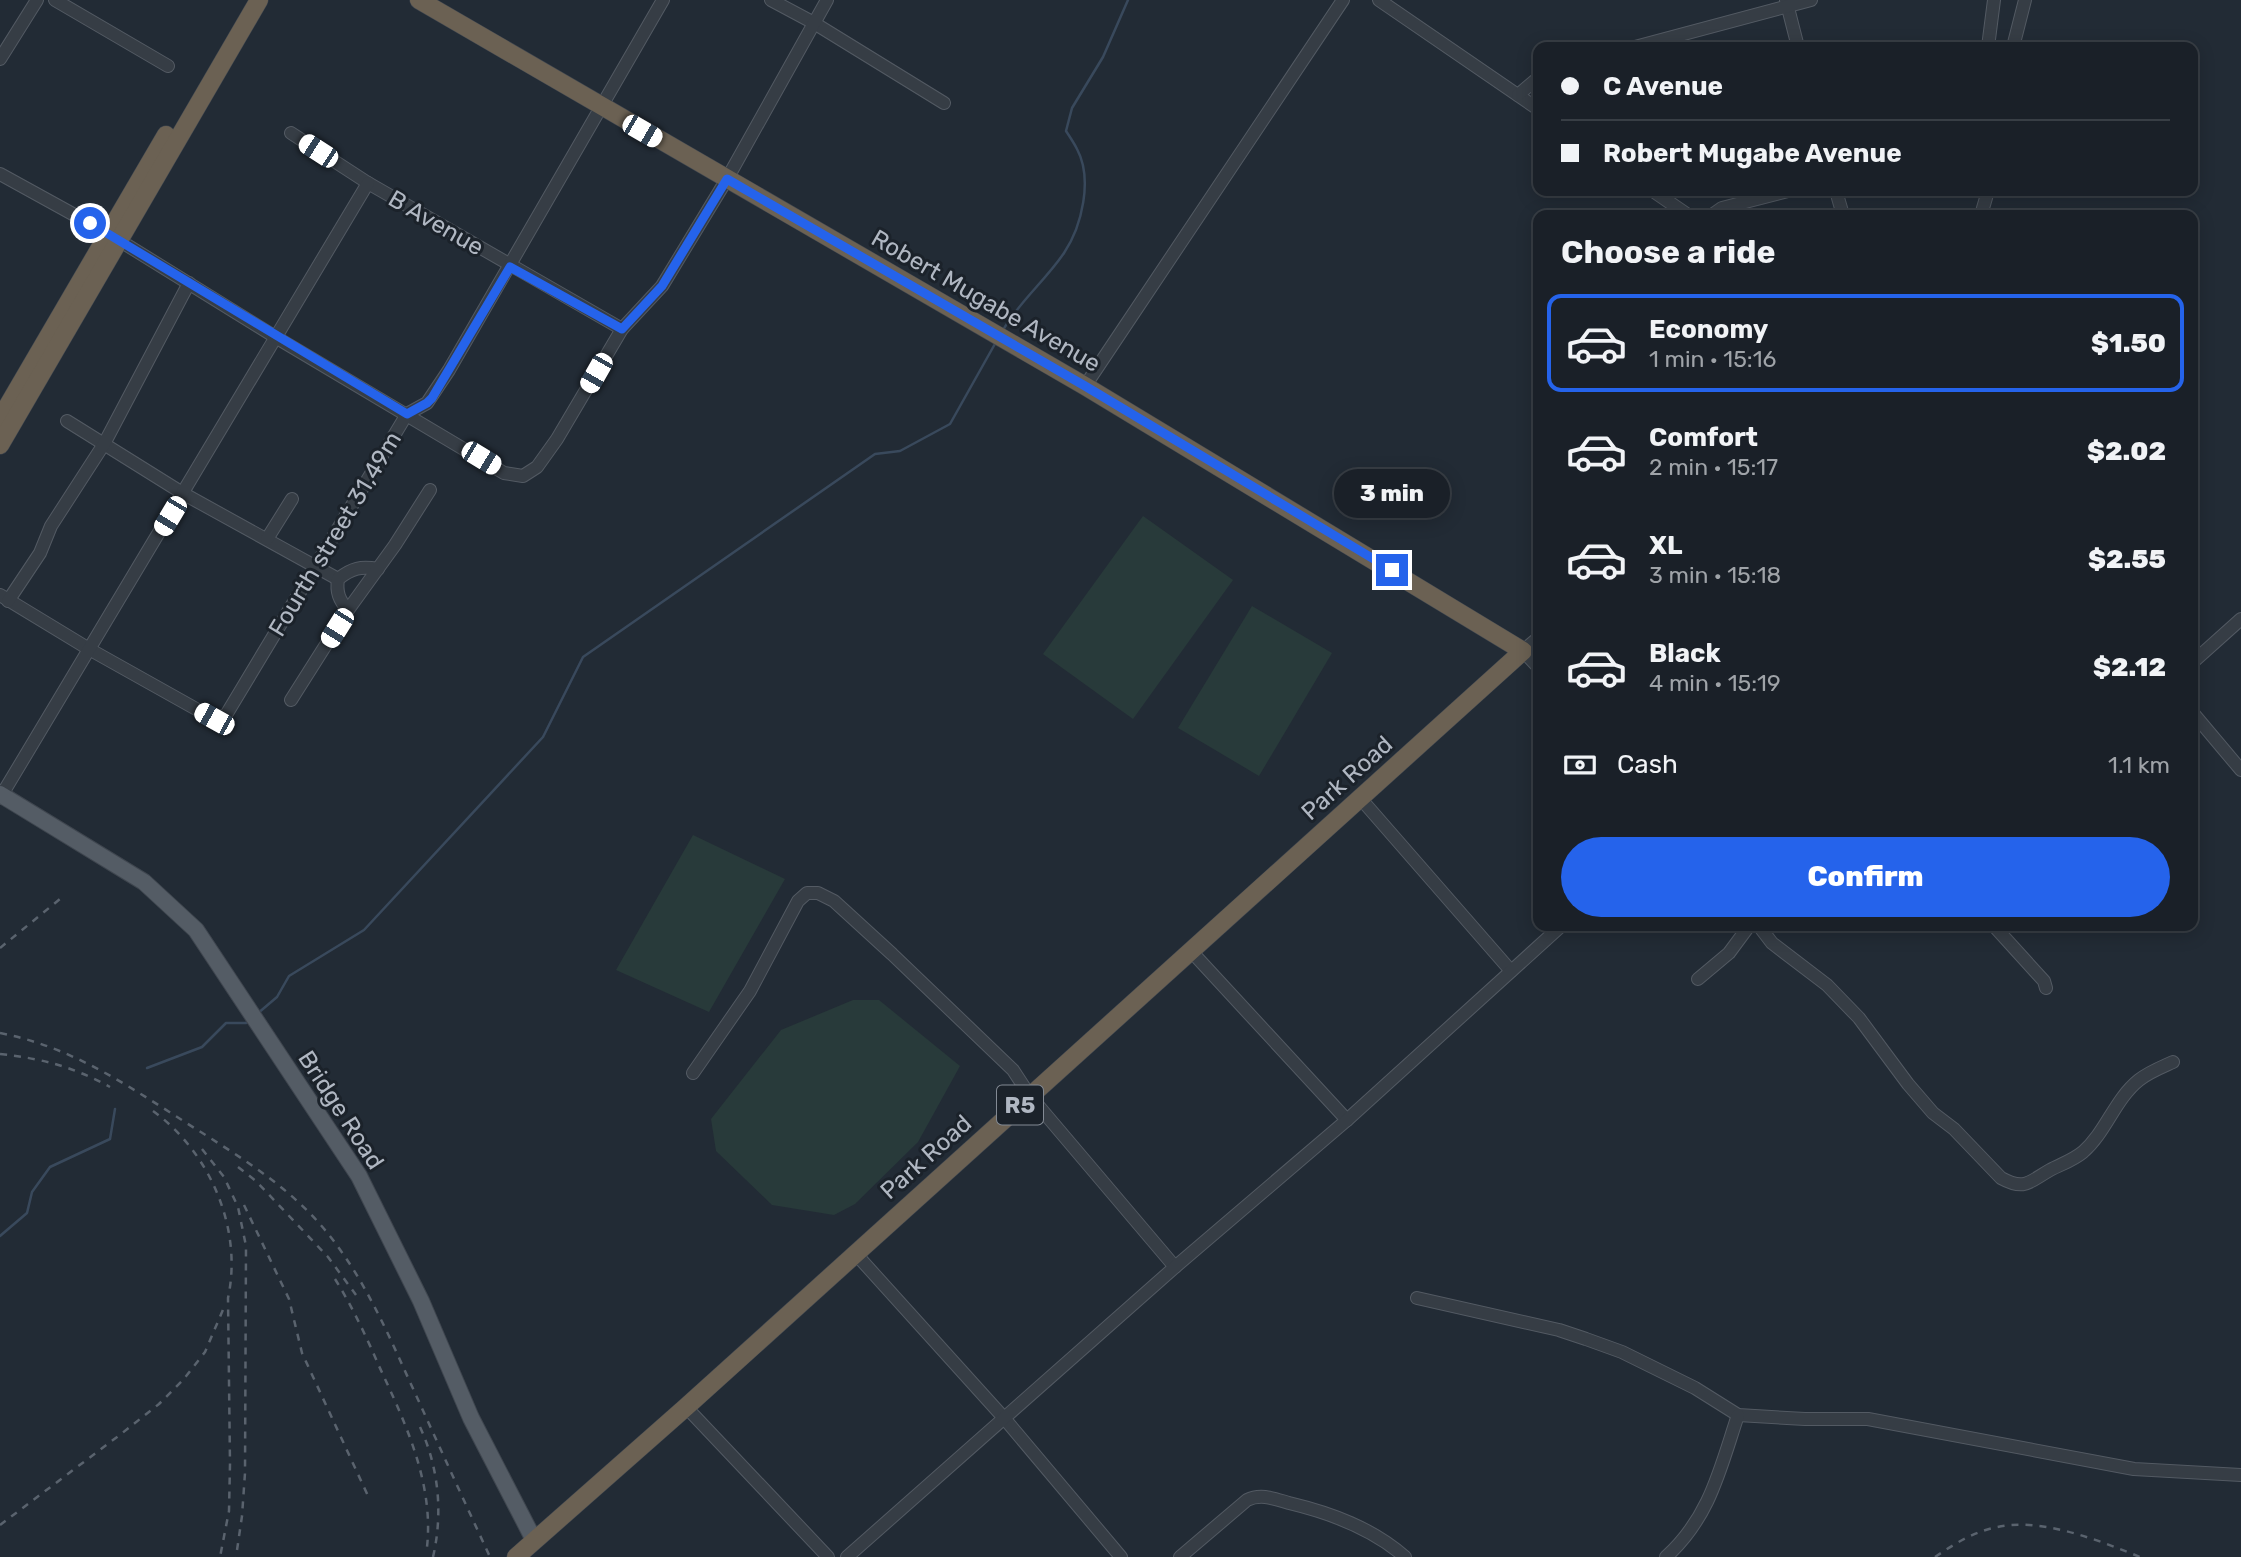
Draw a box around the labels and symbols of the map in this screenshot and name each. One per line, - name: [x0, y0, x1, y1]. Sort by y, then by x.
- car: [619, 111, 666, 151]
- car: [295, 131, 342, 171]
- street label: B Avenue: [383, 185, 489, 261]
- route start: [74, 207, 106, 239]
- street label: Robert Mugabe Avenue: [867, 224, 1105, 378]
- car: [577, 350, 616, 396]
- street label: Fourth street 31,49m: [263, 427, 407, 641]
- car: [458, 438, 505, 478]
- callout: 3 min: [1334, 468, 1450, 518]
- car: [151, 493, 190, 539]
- route end: [1376, 554, 1408, 586]
- car: [317, 605, 358, 651]
- car: [191, 700, 238, 738]
- street label: Park Road: [1296, 730, 1398, 826]
- street label: Bridge Road: [292, 1045, 390, 1175]
- road number: R5: [997, 1086, 1043, 1124]
- street label: Park Road: [875, 1109, 977, 1205]

